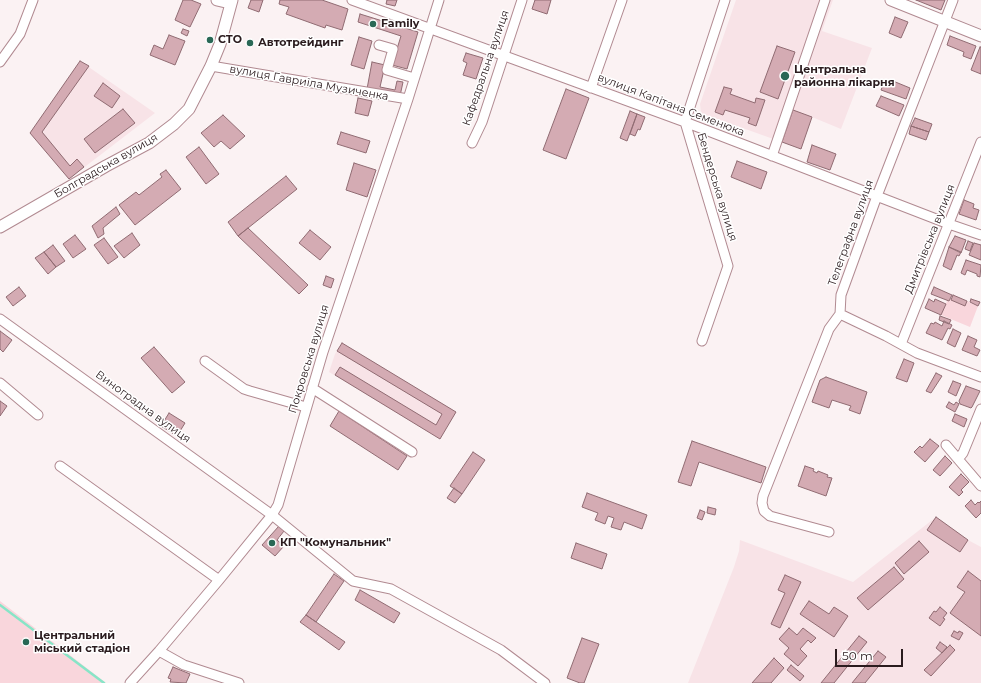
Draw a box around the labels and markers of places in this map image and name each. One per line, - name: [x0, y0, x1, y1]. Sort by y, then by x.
- place label: Family: [381, 17, 419, 31]
- marker: Family: [368, 19, 378, 29]
- place label: СТО: [218, 33, 242, 47]
- marker: СТО: [205, 35, 215, 45]
- place label: Автотрейдинг: [258, 36, 343, 50]
- marker: Автотрейдинг: [245, 38, 255, 48]
- place label: Центральна районна лікарня: [794, 63, 895, 89]
- marker: Центральна районна лікарня: [779, 70, 791, 82]
- place label: КП "Комунальник": [280, 536, 391, 550]
- marker: КП "Комунальник": [267, 538, 277, 548]
- place label: Центральний міський стадіон: [34, 629, 130, 655]
- marker: Центральний міський стадіон: [21, 637, 31, 647]

